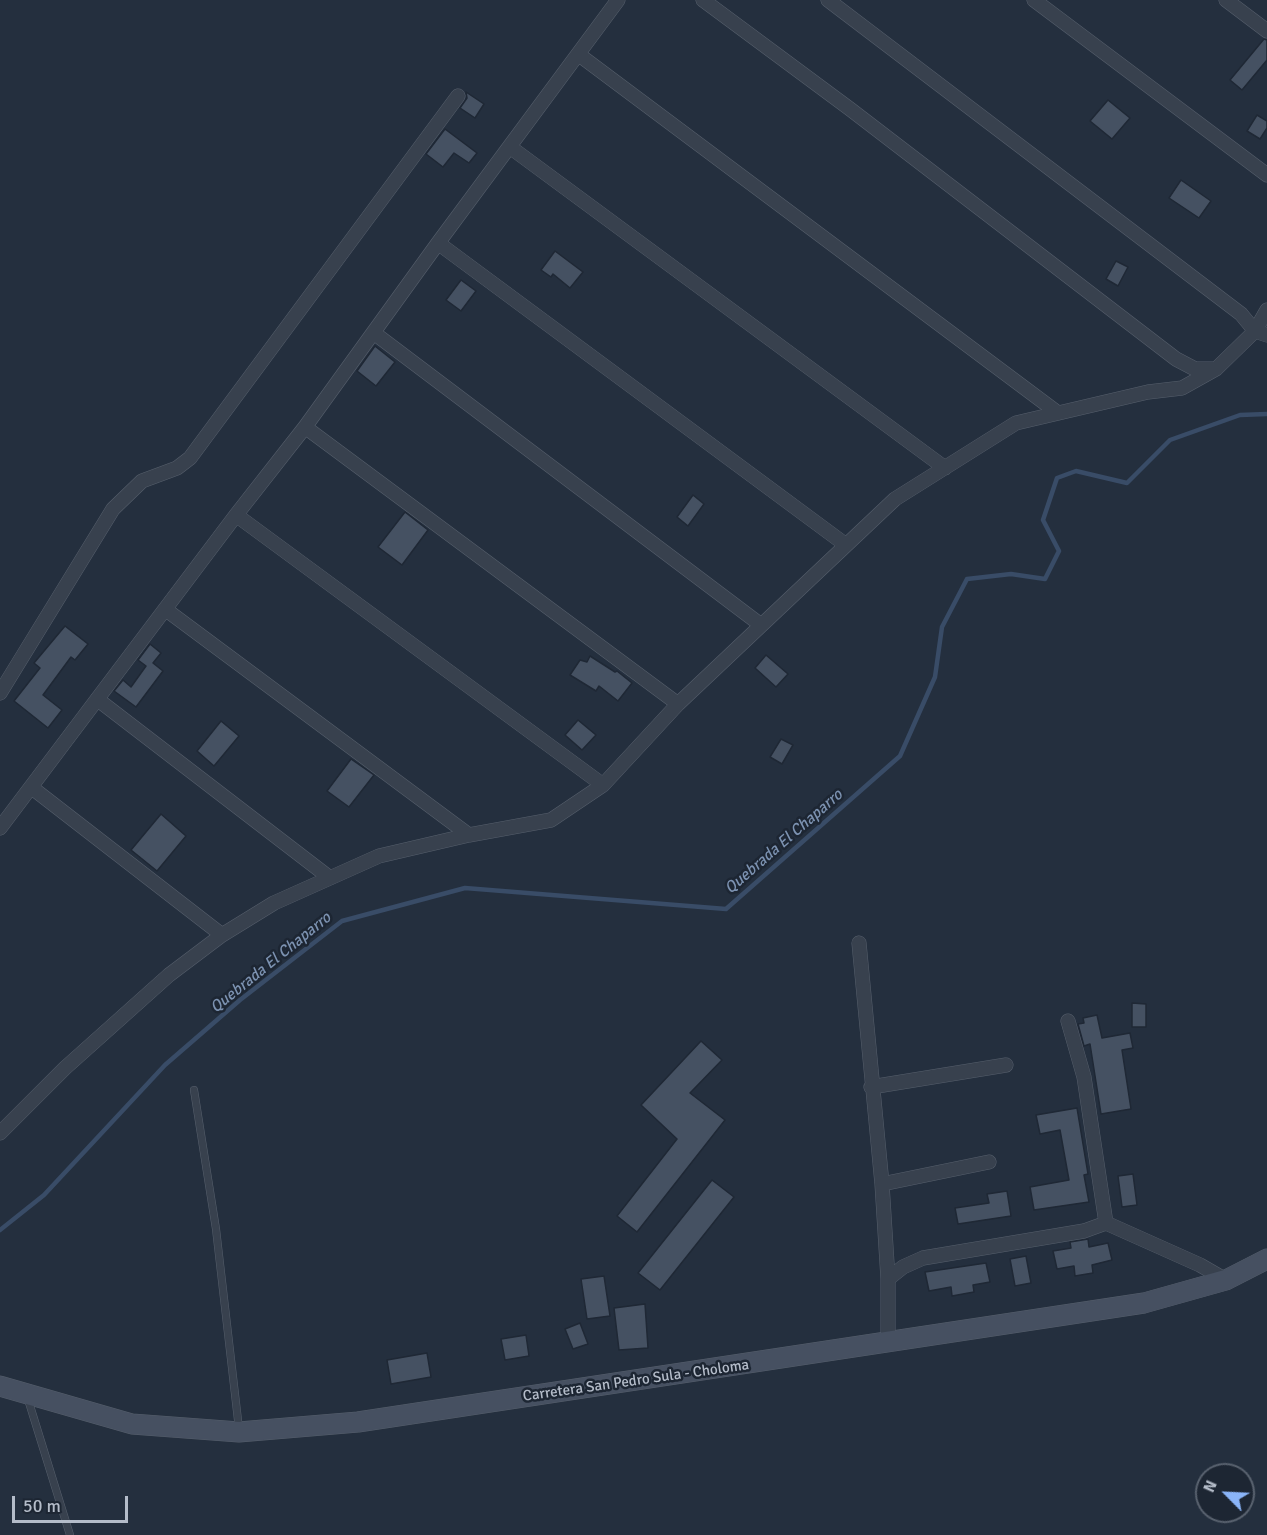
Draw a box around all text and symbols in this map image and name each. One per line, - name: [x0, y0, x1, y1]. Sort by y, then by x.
- water label: Quebrada El Chaparro: [721, 786, 847, 898]
- water label: Quebrada El Chaparro: [207, 908, 335, 1018]
- street label: Carretera San Pedro Sula - Choloma: [522, 1356, 750, 1406]
- north arrow: [1195, 1463, 1255, 1523]
- text: N: [1199, 1477, 1222, 1496]
- scale bar: [15, 1484, 130, 1522]
- text: 50 m: [23, 1495, 61, 1517]

